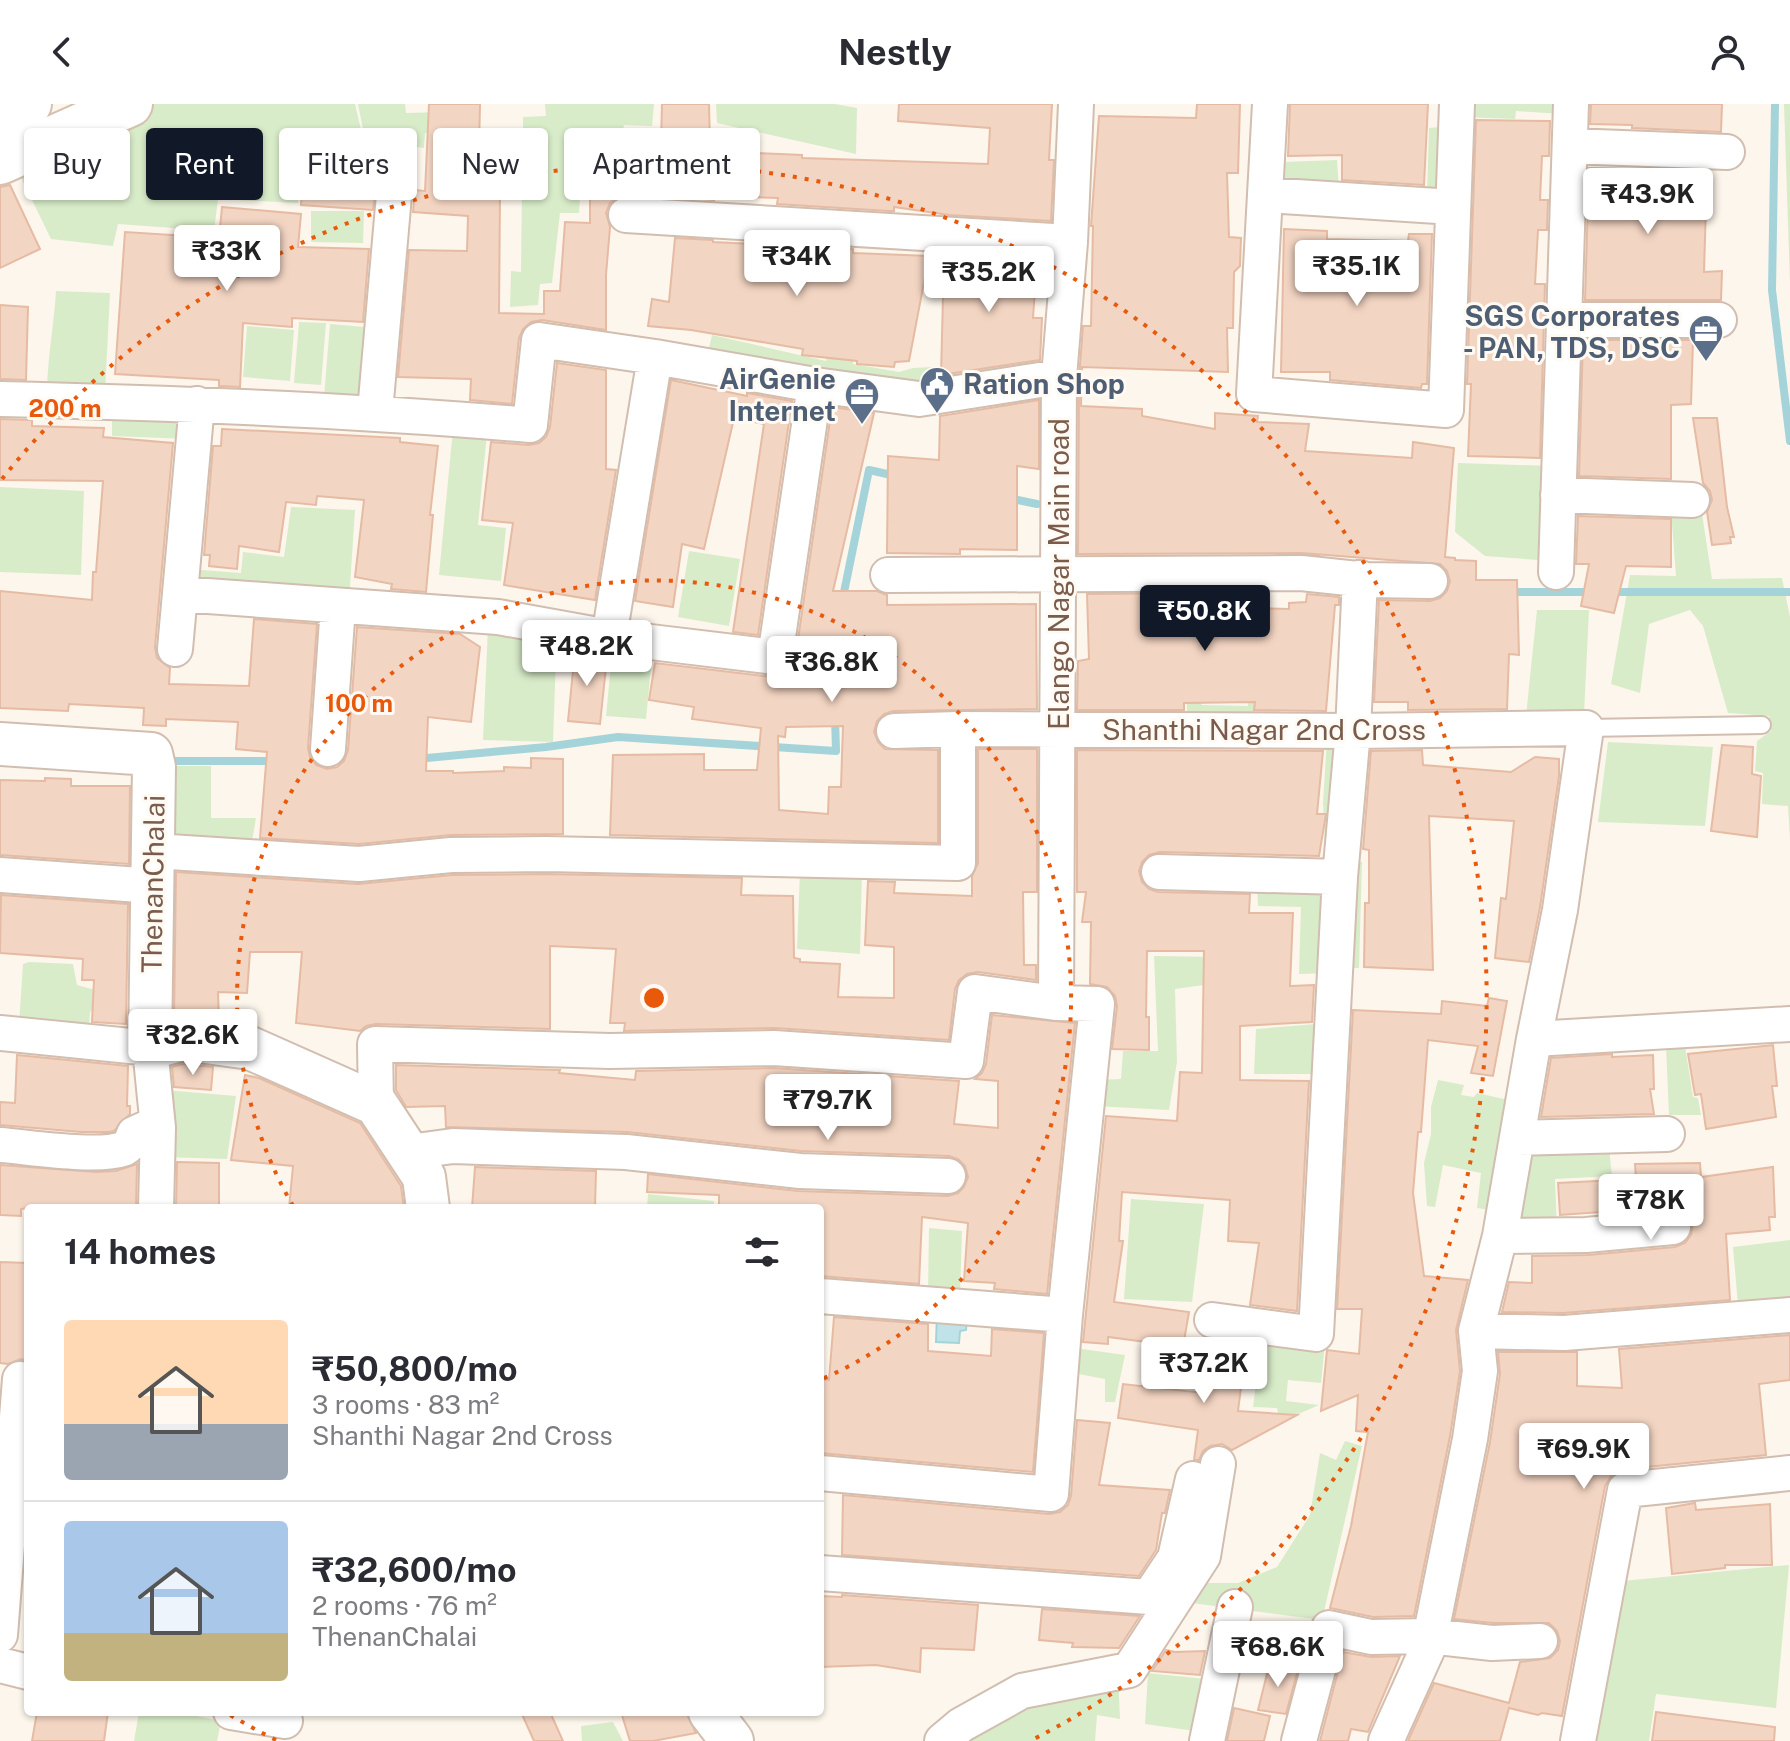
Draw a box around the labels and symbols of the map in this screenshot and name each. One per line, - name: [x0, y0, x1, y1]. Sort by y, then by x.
- pin: ₹43.9K: [1583, 168, 1713, 236]
- pin: ₹33K: [180, 225, 274, 293]
- pin: ₹34K: [750, 230, 844, 298]
- pin: ₹35.1K: [1292, 240, 1422, 308]
- pin: ₹35.2K: [924, 246, 1054, 314]
- place label: SGS Corporates - PAN, TDS, DSC: [1463, 299, 1680, 364]
- office icon: SGS Corporates - PAN, TDS, DSC: [1687, 313, 1725, 363]
- place label: AirGenie Internet: [719, 362, 836, 427]
- public building icon: Ration Shop: [918, 365, 956, 415]
- place label: Ration Shop: [963, 367, 1125, 400]
- office icon: AirGenie Internet: [843, 376, 881, 426]
- text: 200 m: [28, 394, 102, 422]
- street label: Elango Nagar Main road: [1042, 418, 1075, 730]
- pin: ₹50.8K: [1140, 585, 1270, 653]
- pin: ₹48.2K: [522, 620, 652, 688]
- pin: ₹36.8K: [767, 636, 897, 704]
- text: 100 m: [325, 689, 393, 717]
- street label: Shanthi Nagar 2nd Cross: [1102, 713, 1426, 746]
- street label: ThenanChalai: [134, 795, 171, 973]
- centre of rings: [640, 984, 668, 1012]
- pin: ₹32.6K: [128, 1009, 258, 1077]
- pin: ₹79.7K: [763, 1074, 893, 1142]
- pin: ₹78K: [1604, 1174, 1698, 1242]
- pin: ₹37.2K: [1139, 1337, 1269, 1405]
- pin: ₹69.9K: [1519, 1423, 1649, 1491]
- pin: ₹68.6K: [1213, 1621, 1343, 1689]

